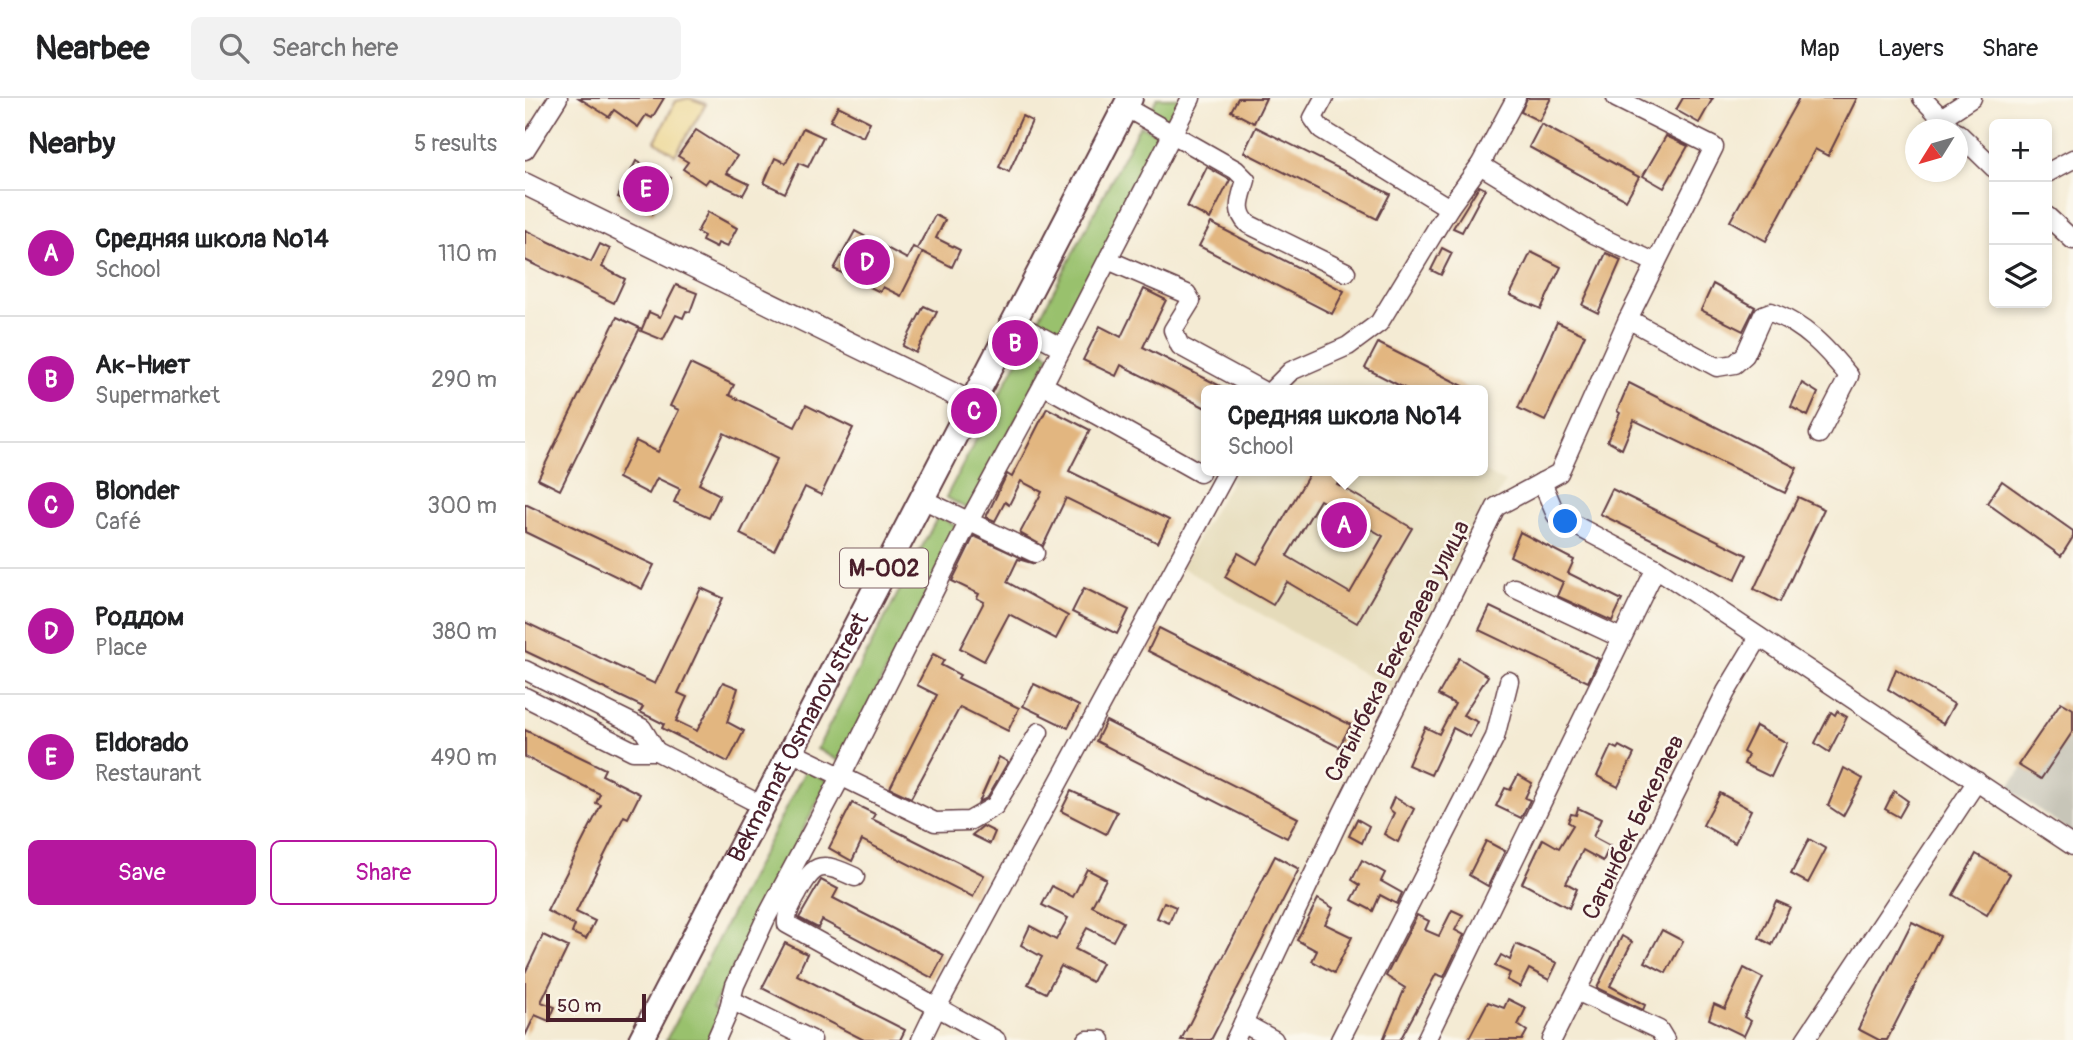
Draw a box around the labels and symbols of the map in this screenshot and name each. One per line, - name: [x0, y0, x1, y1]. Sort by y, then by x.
- north arrow: [1905, 119, 1968, 182]
- pin: E: [623, 163, 669, 215]
- pin: D: [844, 236, 890, 288]
- pin: B: [992, 317, 1038, 369]
- pin: C: [951, 385, 997, 437]
- pin: A: [1321, 499, 1367, 551]
- your location: [1548, 504, 1582, 538]
- street label: Сагынбека Бекелаева улица: [1319, 515, 1476, 787]
- road number: M-002: [840, 548, 928, 588]
- street label: Bekmamat Osmanov street: [722, 608, 875, 867]
- street label: Сагынбек Бекелаев: [1576, 730, 1691, 925]
- scale bar: [546, 991, 646, 1023]

